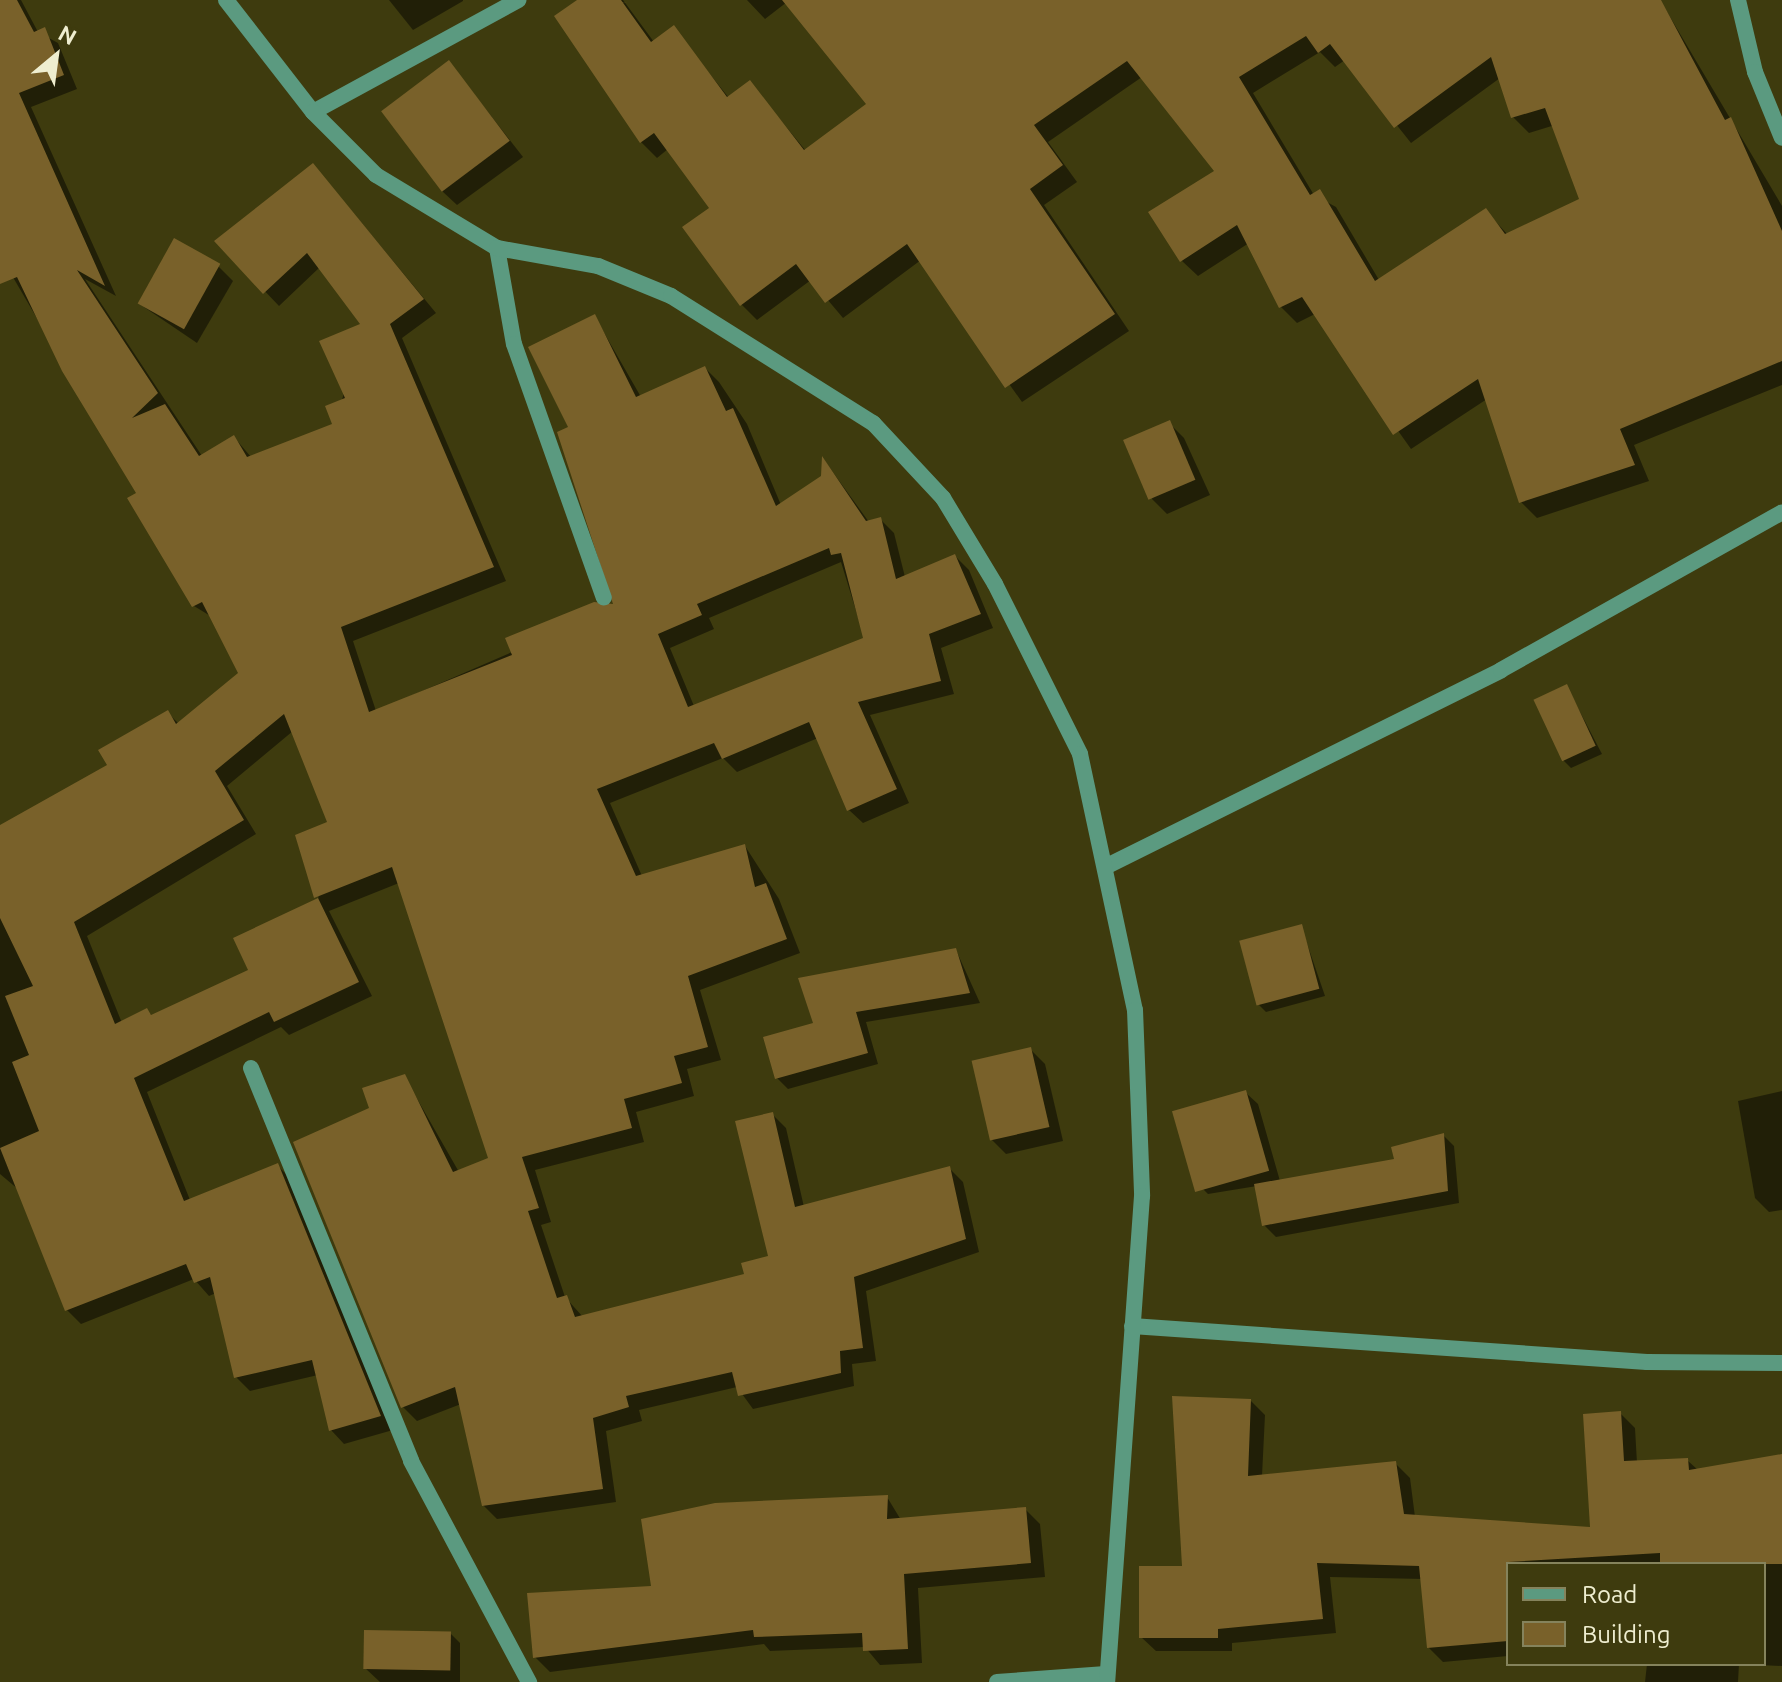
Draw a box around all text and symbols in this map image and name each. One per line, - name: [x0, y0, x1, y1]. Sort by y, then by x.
- north arrow: [16, 16, 96, 96]
- text: N: [55, 20, 81, 49]
- legend: [1506, 1562, 1766, 1666]
- text: Road: [1582, 1581, 1637, 1608]
- text: Building: [1582, 1621, 1670, 1648]

